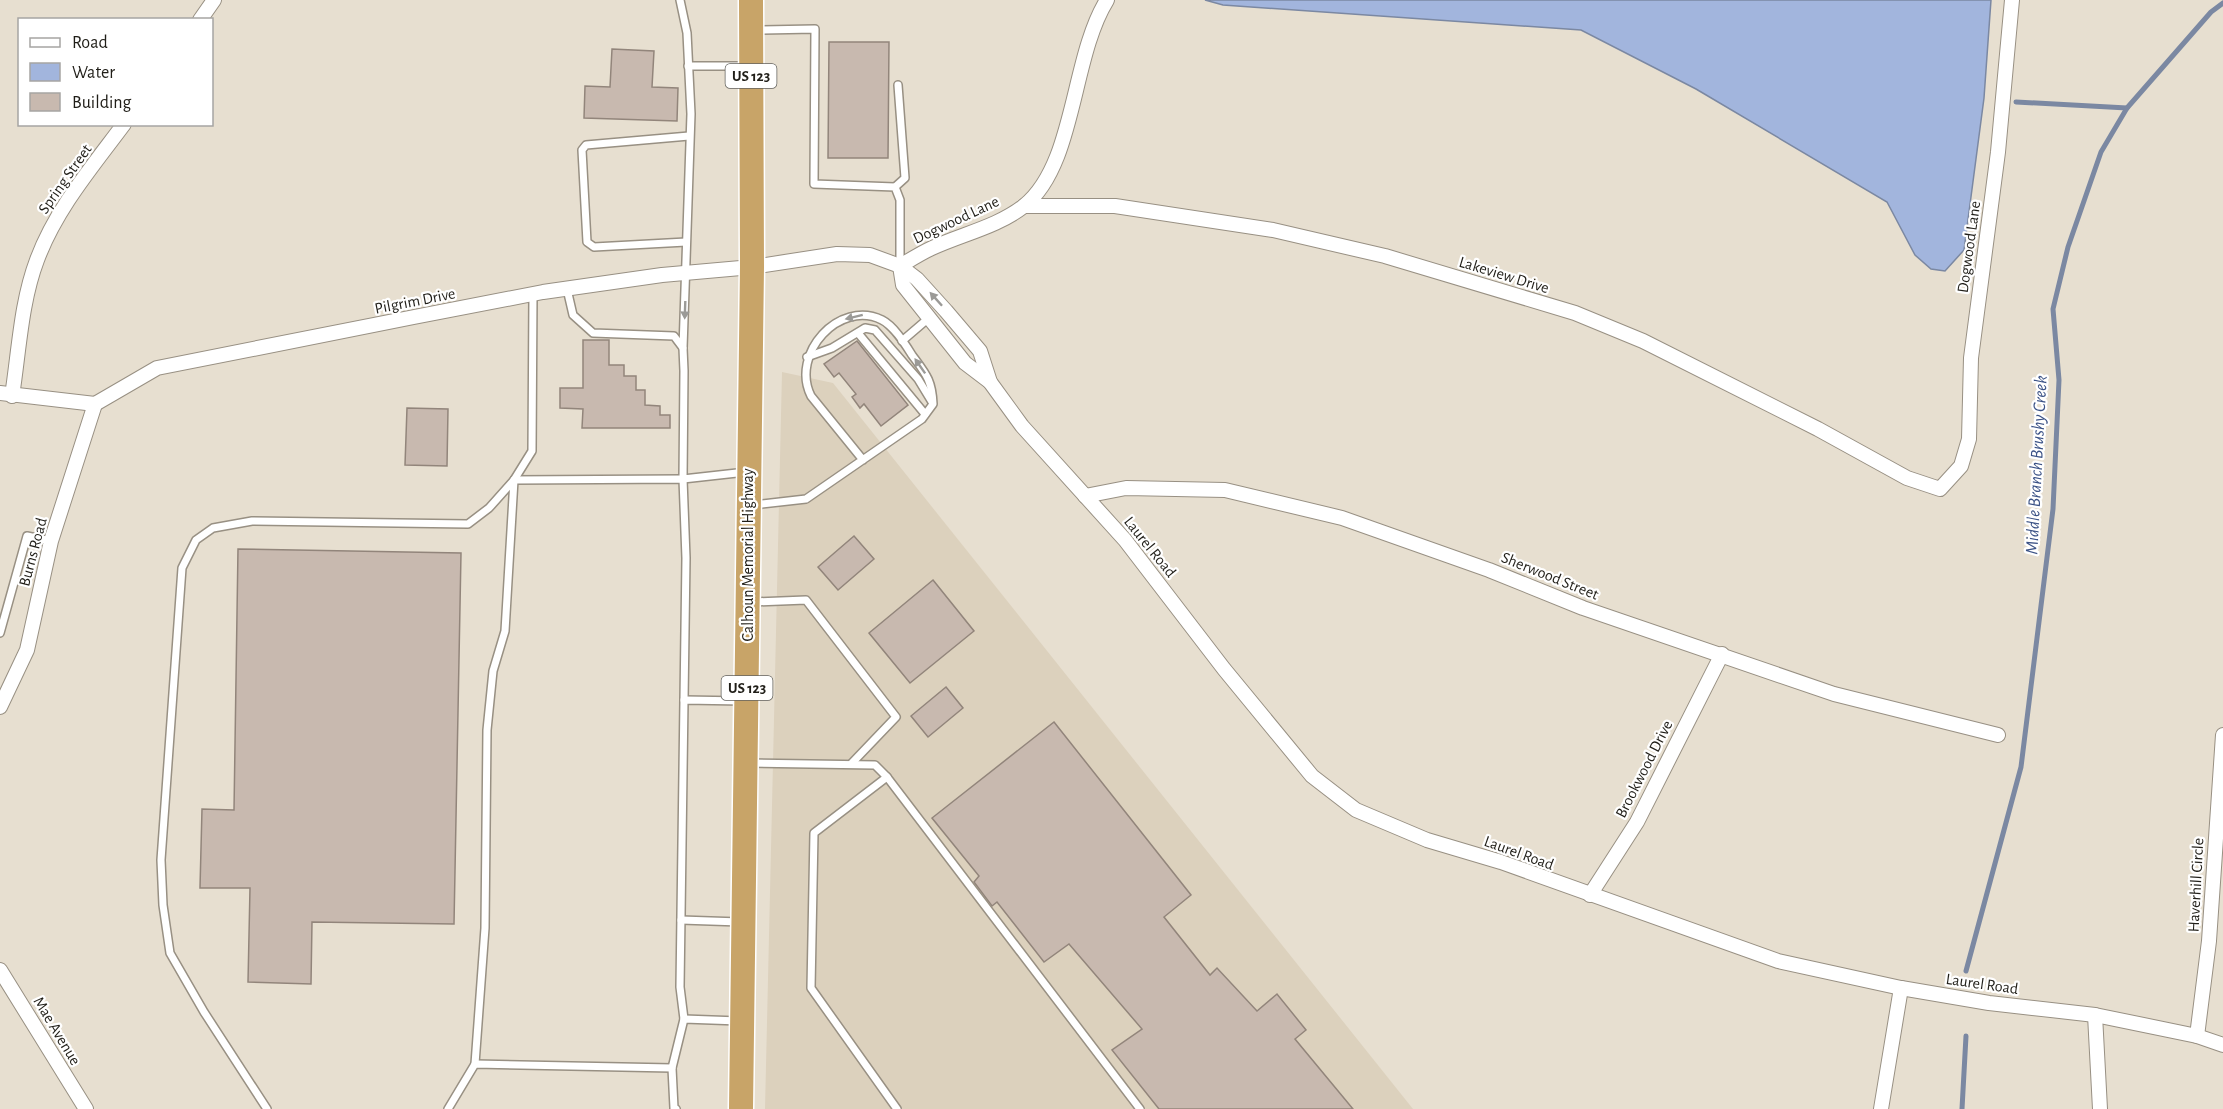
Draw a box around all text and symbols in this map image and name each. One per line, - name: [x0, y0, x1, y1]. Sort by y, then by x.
- legend: [18, 18, 213, 126]
- text: Road: [72, 34, 108, 52]
- text: Water: [72, 64, 115, 82]
- road number: US 123: [726, 64, 777, 88]
- text: Building: [72, 94, 132, 112]
- street label: Spring Street: [35, 141, 95, 217]
- street label: Dogwood Lane: [911, 193, 1001, 247]
- street label: Dogwood Lane: [1955, 200, 1983, 294]
- street label: Lakeview Drive: [1457, 254, 1551, 296]
- street label: Pilgrim Drive: [373, 285, 457, 317]
- one-way arrow: [929, 293, 943, 307]
- one-way arrow: [680, 301, 690, 320]
- one-way arrow: [845, 313, 863, 322]
- one-way arrow: [915, 358, 926, 374]
- water label: Middle Branch Brushy Creek: [2023, 375, 2051, 555]
- street label: Calhoun Memorial Highway: [740, 468, 757, 642]
- street label: Laurel Road: [1121, 514, 1179, 580]
- street label: Burns Road: [16, 516, 50, 588]
- street label: Sherwood Street: [1499, 549, 1601, 603]
- road number: US 123: [722, 676, 772, 700]
- street label: Brookwood Drive: [1613, 718, 1675, 820]
- street label: Laurel Road: [1482, 833, 1556, 873]
- street label: Haverhill Circle: [2186, 837, 2206, 933]
- street label: Laurel Road: [1945, 971, 2019, 997]
- street label: Mae Avenue: [30, 994, 84, 1068]

